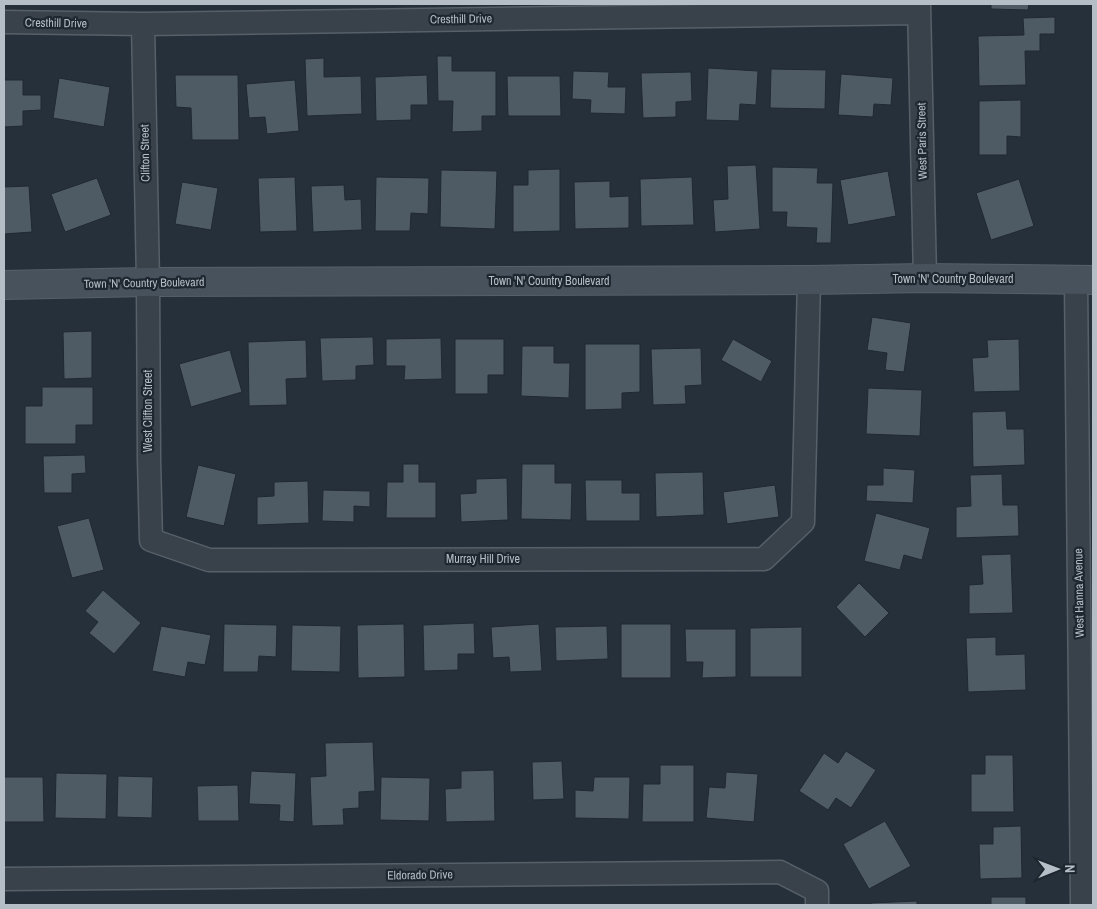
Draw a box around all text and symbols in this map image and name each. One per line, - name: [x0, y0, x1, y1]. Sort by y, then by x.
- street label: Cresthill Drive: [430, 10, 492, 28]
- street label: Cresthill Drive: [25, 14, 87, 32]
- street label: West Paris Street: [913, 102, 931, 180]
- street label: Clifton Street: [136, 124, 153, 182]
- street label: Town 'N' Country Boulevard: [893, 271, 1013, 287]
- street label: Town 'N' Country Boulevard: [489, 273, 609, 289]
- street label: Town 'N' Country Boulevard: [83, 274, 205, 292]
- street label: West Clifton Street: [140, 370, 156, 452]
- street label: West Hanna Avenue: [1070, 548, 1088, 638]
- street label: Murray Hill Drive: [446, 551, 520, 567]
- north arrow: [1032, 844, 1082, 894]
- text: N: [1061, 864, 1079, 873]
- street label: Eldorado Drive: [387, 866, 453, 884]

